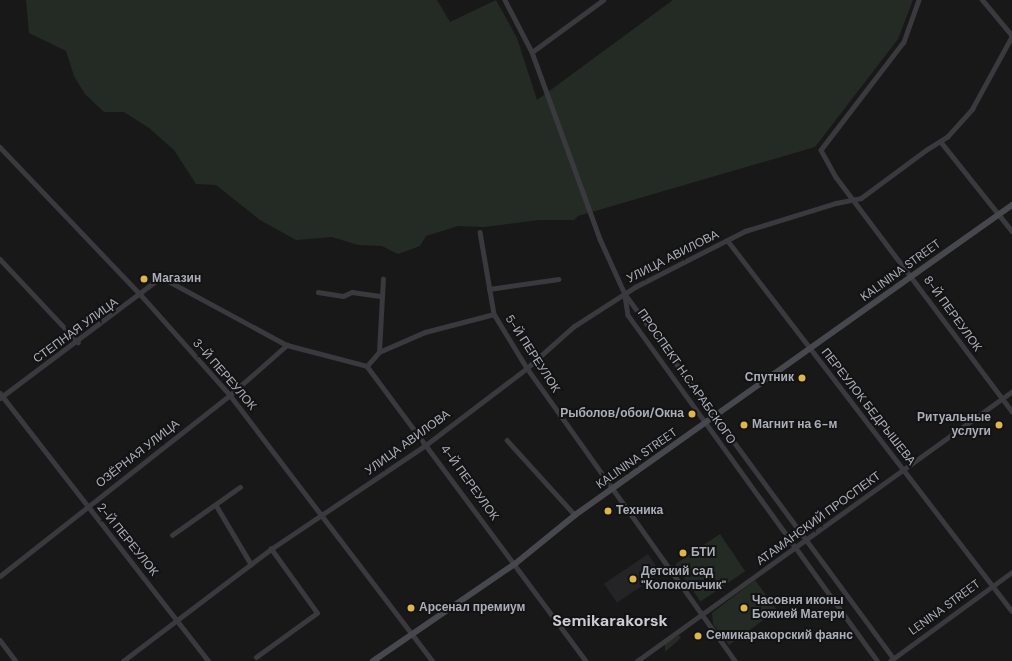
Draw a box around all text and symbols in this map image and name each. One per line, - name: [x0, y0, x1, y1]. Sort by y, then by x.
- street label: УЛИЦА АВИЛОВА: [625, 228, 721, 286]
- street label: KALININA STREET: [858, 237, 944, 305]
- place label: Магазин: [152, 272, 201, 286]
- street label: 8-Й ПЕРЕУЛОК: [920, 273, 984, 355]
- marker: Магазин: [139, 274, 149, 284]
- street label: СТЕПНАЯ УЛИЦА: [31, 295, 121, 367]
- street label: ПРОСПЕКТ Н.С.АРАБСКОГО: [634, 307, 738, 447]
- street label: 5-Й ПЕРЕУЛОК: [502, 312, 562, 396]
- street label: 3-Й ПЕРЕУЛОК: [189, 337, 259, 413]
- street label: ПЕРЕУЛОК БЕДРЫШЕВА: [818, 346, 918, 468]
- place label: Спутник: [745, 371, 794, 385]
- marker: Спутник: [797, 373, 807, 383]
- street label: УЛИЦА АВИЛОВА: [363, 407, 453, 479]
- place label: Рыболов/обои/Окна: [560, 407, 684, 421]
- marker: Рыболов/обои/Окна: [687, 409, 697, 419]
- place label: Ритуальные услуги: [917, 411, 991, 439]
- street label: ОЗЁРНАЯ УЛИЦА: [93, 417, 183, 491]
- place label: Магнит на 6-м: [752, 418, 837, 432]
- marker: Магнит на 6-м: [739, 420, 749, 430]
- marker: Ритуальные услуги: [994, 420, 1004, 430]
- street label: KALININA STREET: [594, 426, 680, 492]
- street label: 4-Й ПЕРЕУЛОК: [437, 443, 501, 523]
- street label: АТАМАНСКИЙ ПРОСПЕКТ: [754, 469, 884, 569]
- street label: 2-Й ПЕРЕУЛОК: [93, 501, 161, 579]
- place label: Техника: [616, 504, 663, 518]
- marker: Техника: [603, 506, 613, 516]
- place label: БТИ: [691, 546, 715, 560]
- marker: БТИ: [678, 548, 688, 558]
- place label: Детский сад "Колокольчик": [641, 565, 726, 593]
- marker: Детский сад "Колокольчик": [628, 574, 638, 584]
- street label: LENINA STREET: [907, 577, 983, 639]
- place label: Часовня иконы Божией Матери: [752, 594, 845, 622]
- place label: Арсенал премиум: [419, 601, 525, 615]
- marker: Арсенал премиум: [406, 603, 416, 613]
- marker: Часовня иконы Божией Матери: [739, 603, 749, 613]
- district label: Semikarakorsk: [552, 611, 668, 631]
- place label: Семикаракорский фаянс: [706, 629, 853, 643]
- marker: Семикаракорский фаянс: [693, 631, 703, 641]

